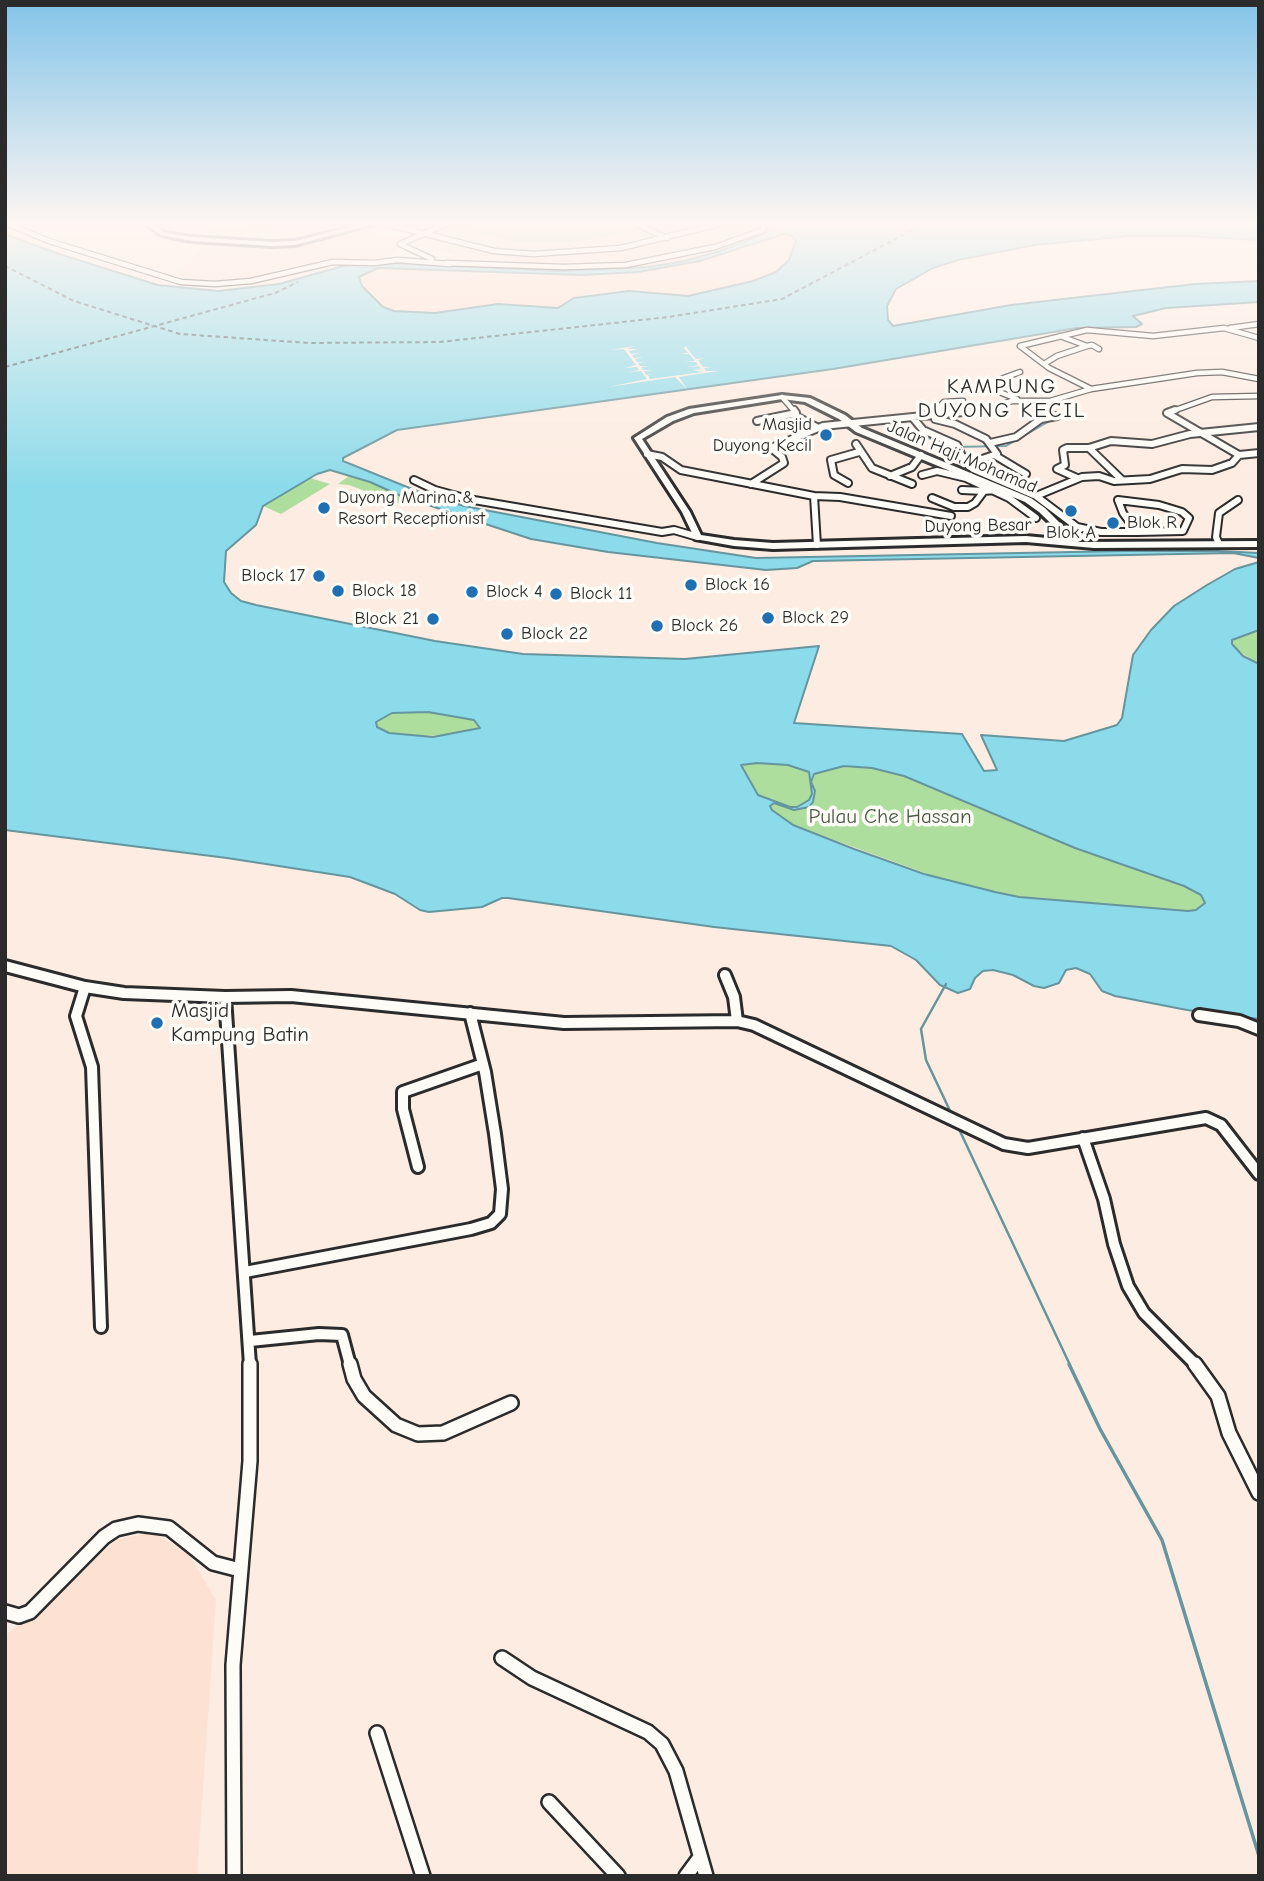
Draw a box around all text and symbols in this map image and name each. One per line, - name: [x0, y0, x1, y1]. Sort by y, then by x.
- district label: KAMPUNG DUYONG KECIL: [919, 374, 1085, 424]
- place label: Masjid Duyong Kecil: [713, 414, 812, 457]
- street label: Jalan Haji Mohamad: [884, 416, 1040, 498]
- marker: Masjid Duyong Kecil: [818, 427, 834, 443]
- place label: Duyong Marina & Resort Receptionist: [338, 487, 485, 530]
- marker: Duyong Marina & Resort Receptionist: [316, 500, 332, 516]
- marker: Blok A: [1063, 503, 1079, 519]
- place label: Blok R: [1127, 512, 1177, 534]
- street label: Duyong Besar: [924, 514, 1032, 538]
- marker: Blok R: [1105, 515, 1121, 531]
- place label: Blok A: [1046, 522, 1096, 544]
- place label: Block 17: [241, 565, 305, 587]
- marker: Block 17: [311, 568, 327, 584]
- place label: Block 16: [705, 574, 770, 596]
- marker: Block 16: [683, 577, 699, 593]
- place label: Block 18: [352, 580, 416, 602]
- place label: Block 4: [486, 581, 543, 603]
- marker: Block 18: [330, 583, 346, 599]
- place label: Block 11: [570, 583, 632, 605]
- marker: Block 4: [464, 584, 480, 600]
- marker: Block 11: [548, 586, 564, 602]
- place label: Block 29: [782, 607, 849, 629]
- place label: Block 21: [354, 608, 419, 630]
- marker: Block 29: [760, 610, 776, 626]
- marker: Block 21: [425, 611, 441, 627]
- place label: Block 26: [671, 615, 738, 637]
- marker: Block 26: [649, 618, 665, 634]
- place label: Block 22: [521, 623, 588, 645]
- marker: Block 22: [499, 626, 515, 642]
- park label: Pulau Che Hassan: [808, 804, 972, 830]
- place label: Masjid Kampung Batin: [171, 998, 309, 1048]
- marker: Masjid Kampung Batin: [149, 1015, 165, 1031]

